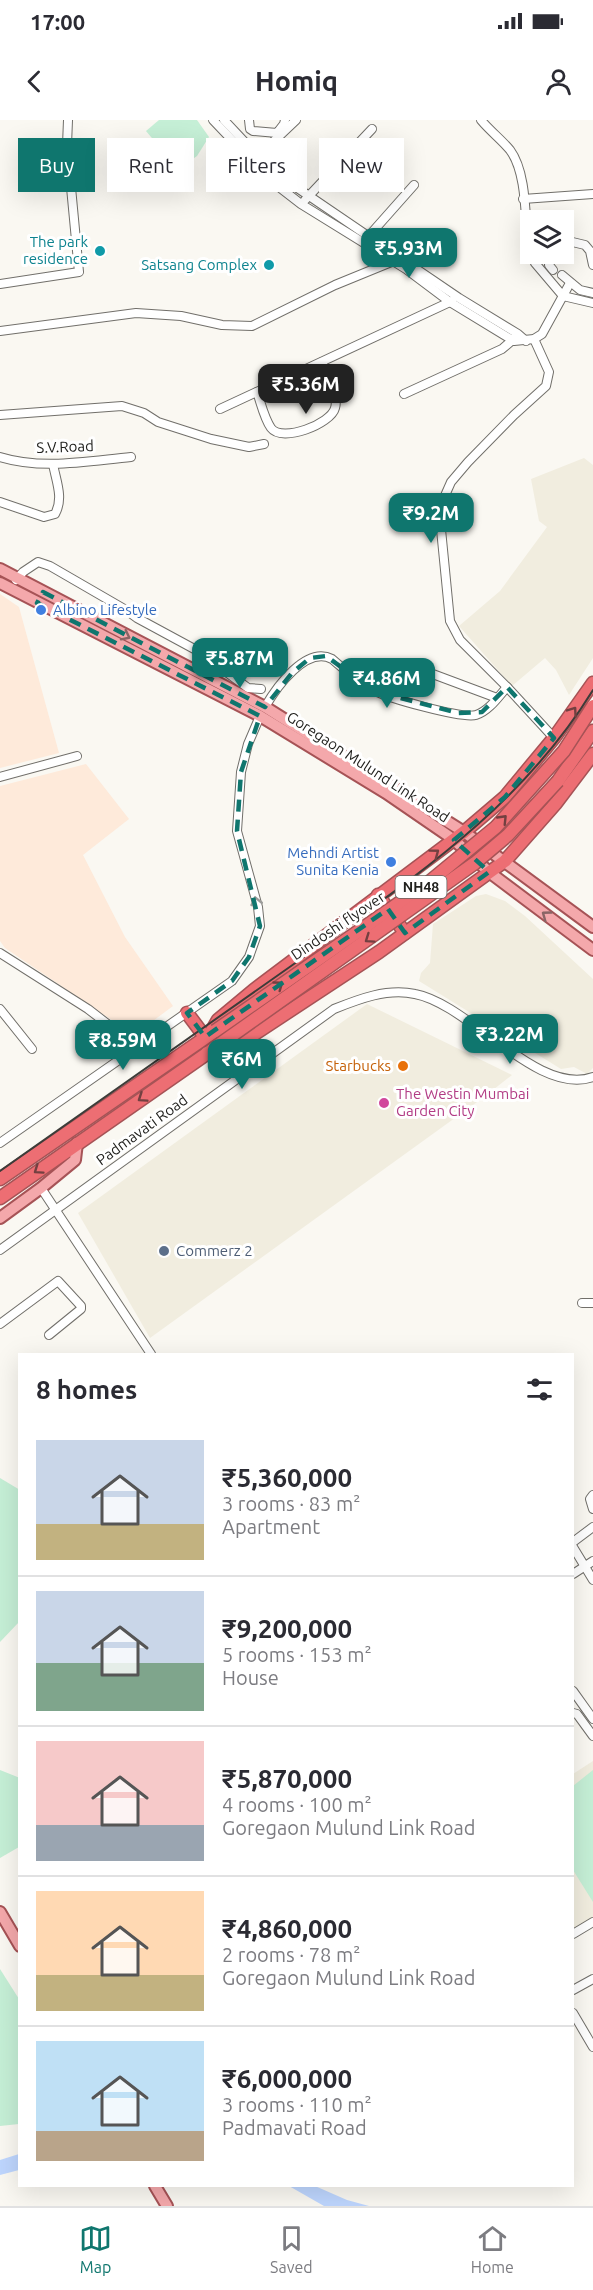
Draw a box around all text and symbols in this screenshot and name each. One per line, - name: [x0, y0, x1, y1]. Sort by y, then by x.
- text: 17:00: [30, 9, 85, 34]
- icon: back: [18, 65, 51, 98]
- icon: person: [542, 65, 575, 98]
- text: Homiq: [255, 66, 338, 96]
- chip: Buy: [18, 138, 95, 192]
- chip: Rent: [107, 138, 194, 192]
- chip: Filters: [206, 138, 307, 192]
- chip: New: [319, 138, 404, 192]
- map controls: [520, 210, 574, 264]
- button: layers: [520, 210, 574, 264]
- pin: ₹5.93M: [360, 228, 458, 279]
- place label: The park residence: [23, 233, 88, 267]
- text: ₹5.93M: [375, 236, 443, 259]
- marker: The park residence: [93, 244, 107, 258]
- place label: Satsang Complex: [141, 256, 257, 273]
- marker: Satsang Complex: [262, 258, 276, 272]
- pin: ₹5.36M: [257, 364, 355, 415]
- text: ₹5.36M: [272, 372, 340, 395]
- street label: S.V.Road: [36, 437, 94, 456]
- pin: ₹9.2M: [389, 493, 473, 544]
- text: ₹9.2M: [403, 501, 459, 524]
- place label: Albino Lifestyle: [53, 601, 157, 618]
- marker: Albino Lifestyle: [34, 603, 48, 617]
- one-way arrow: [120, 629, 130, 640]
- pin: ₹5.87M: [191, 638, 289, 689]
- text: ₹5.87M: [206, 646, 274, 669]
- pin: ₹4.86M: [338, 658, 436, 709]
- text: ₹4.86M: [353, 666, 421, 689]
- one-way arrow: [566, 707, 577, 718]
- street label: Goregaon Mulund Link Road: [284, 708, 453, 825]
- one-way arrow: [496, 816, 507, 827]
- place label: Mehndi Artist Sunita Kenia: [287, 844, 379, 878]
- one-way arrow: [428, 850, 439, 861]
- marker: Mehndi Artist Sunita Kenia: [384, 855, 398, 869]
- road number: NH48: [396, 876, 446, 898]
- street label: Dindoshi flyover: [288, 888, 388, 963]
- one-way arrow: [251, 896, 264, 906]
- one-way arrow: [541, 911, 552, 922]
- one-way arrow: [365, 932, 376, 943]
- one-way arrow: [273, 981, 284, 992]
- pin: ₹3.22M: [461, 1014, 559, 1065]
- pin: ₹8.59M: [74, 1020, 172, 1071]
- text: ₹3.22M: [476, 1022, 544, 1045]
- text: ₹8.59M: [89, 1028, 157, 1051]
- pin: ₹6M: [213, 1039, 271, 1090]
- text: ₹6M: [222, 1047, 262, 1070]
- place label: Starbucks: [325, 1057, 391, 1074]
- marker: Starbucks: [396, 1059, 410, 1073]
- place label: The Westin Mumbai Garden City: [396, 1085, 529, 1119]
- street label: Padmavati Road: [93, 1091, 191, 1168]
- one-way arrow: [137, 1091, 148, 1102]
- marker: The Westin Mumbai Garden City: [377, 1096, 391, 1110]
- one-way arrow: [34, 1163, 45, 1174]
- place label: Commerz 2: [176, 1242, 253, 1259]
- marker: Commerz 2: [157, 1244, 171, 1258]
- icon: filters: [523, 1373, 556, 1406]
- text: 8 homes: [36, 1375, 137, 1404]
- text: ₹5,360,000: [222, 1463, 352, 1492]
- icon: home: [84, 1464, 156, 1536]
- text: 3 rooms · 83 m²: [222, 1492, 360, 1515]
- text: Apartment: [222, 1515, 320, 1538]
- text: ₹9,200,000: [222, 1614, 352, 1643]
- icon: home: [84, 1615, 156, 1687]
- text: 5 rooms · 153 m²: [222, 1643, 372, 1666]
- text: House: [222, 1666, 279, 1689]
- text: ₹5,870,000: [222, 1764, 352, 1793]
- icon: home: [84, 1765, 156, 1837]
- text: 4 rooms · 100 m²: [222, 1793, 372, 1816]
- text: Goregaon Mulund Link Road: [222, 1816, 475, 1839]
- text: ₹4,860,000: [222, 1914, 352, 1943]
- icon: home: [84, 1915, 156, 1987]
- text: 2 rooms · 78 m²: [222, 1943, 360, 1966]
- text: Goregaon Mulund Link Road: [222, 1966, 475, 1989]
- text: ₹6,000,000: [222, 2064, 352, 2093]
- icon: home: [84, 2065, 156, 2137]
- text: 3 rooms · 110 m²: [222, 2093, 372, 2116]
- text: Padmavati Road: [222, 2116, 367, 2139]
- tab: Map: [79, 2222, 112, 2276]
- tab: Saved: [270, 2222, 313, 2276]
- tab: Home: [471, 2222, 514, 2276]

